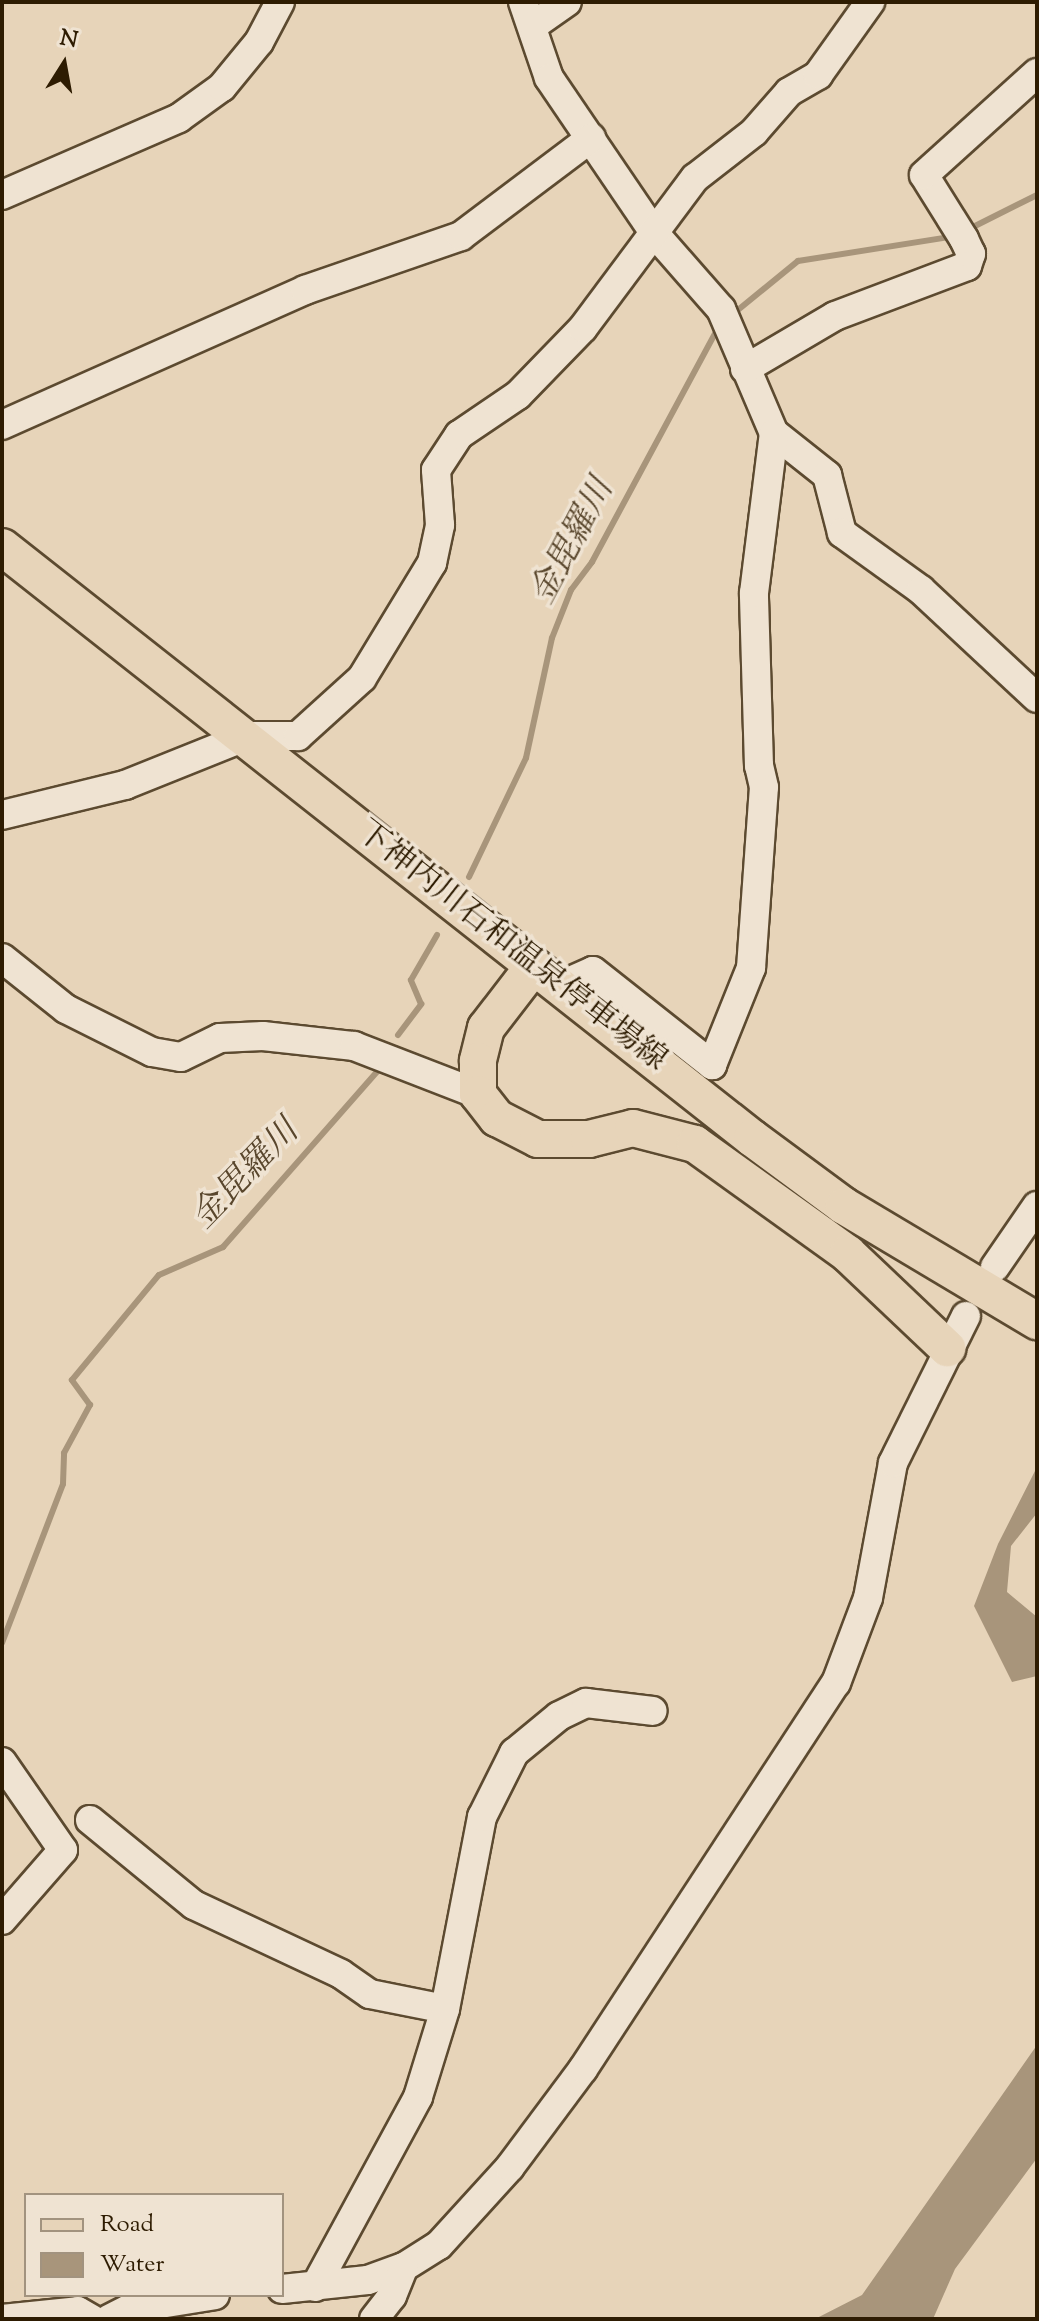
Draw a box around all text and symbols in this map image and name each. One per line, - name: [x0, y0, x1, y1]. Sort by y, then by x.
- text: N: [57, 23, 80, 58]
- north arrow: [24, 24, 104, 104]
- water label: 金毘羅川: [523, 472, 623, 612]
- street label: 下神内川石和温泉停車場線: [348, 814, 674, 1080]
- water label: 金毘羅川: [184, 1112, 308, 1238]
- legend: [24, 2193, 284, 2297]
- text: Road: [100, 2208, 154, 2242]
- text: Water: [100, 2248, 164, 2282]

